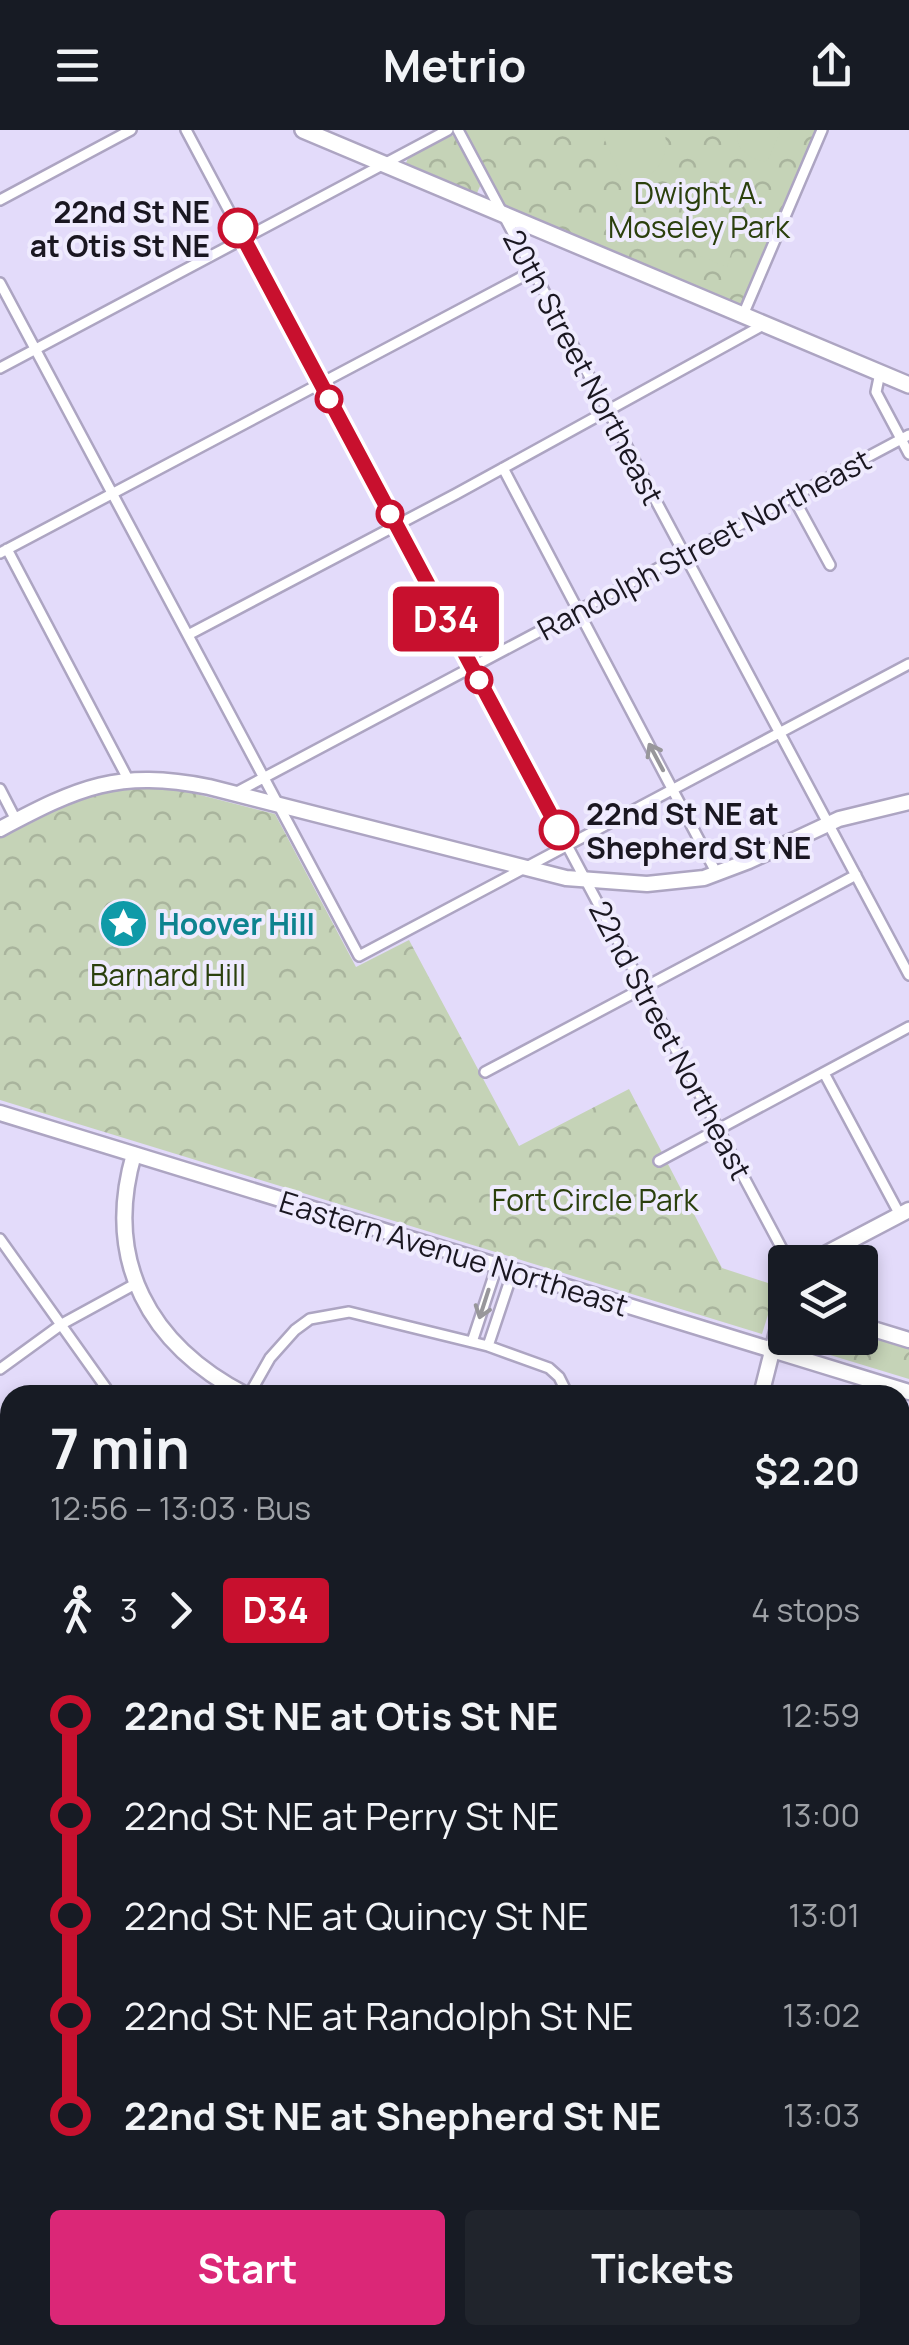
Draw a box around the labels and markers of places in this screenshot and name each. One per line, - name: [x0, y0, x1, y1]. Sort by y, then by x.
- place label: 22nd St NE at Otis St NE: [30, 191, 210, 266]
- marker: 22nd St NE at Otis St NE: [219, 209, 257, 247]
- unlabelled marker: [316, 386, 342, 412]
- unlabelled marker: [377, 501, 403, 527]
- unlabelled marker: [466, 667, 492, 693]
- place label: 22nd St NE at Shepherd St NE: [586, 793, 811, 868]
- marker: 22nd St NE at Shepherd St NE: [540, 811, 578, 849]
- place icon: Hoover Hill: [97, 897, 149, 949]
- place label: Hoover Hill: [158, 903, 315, 944]

